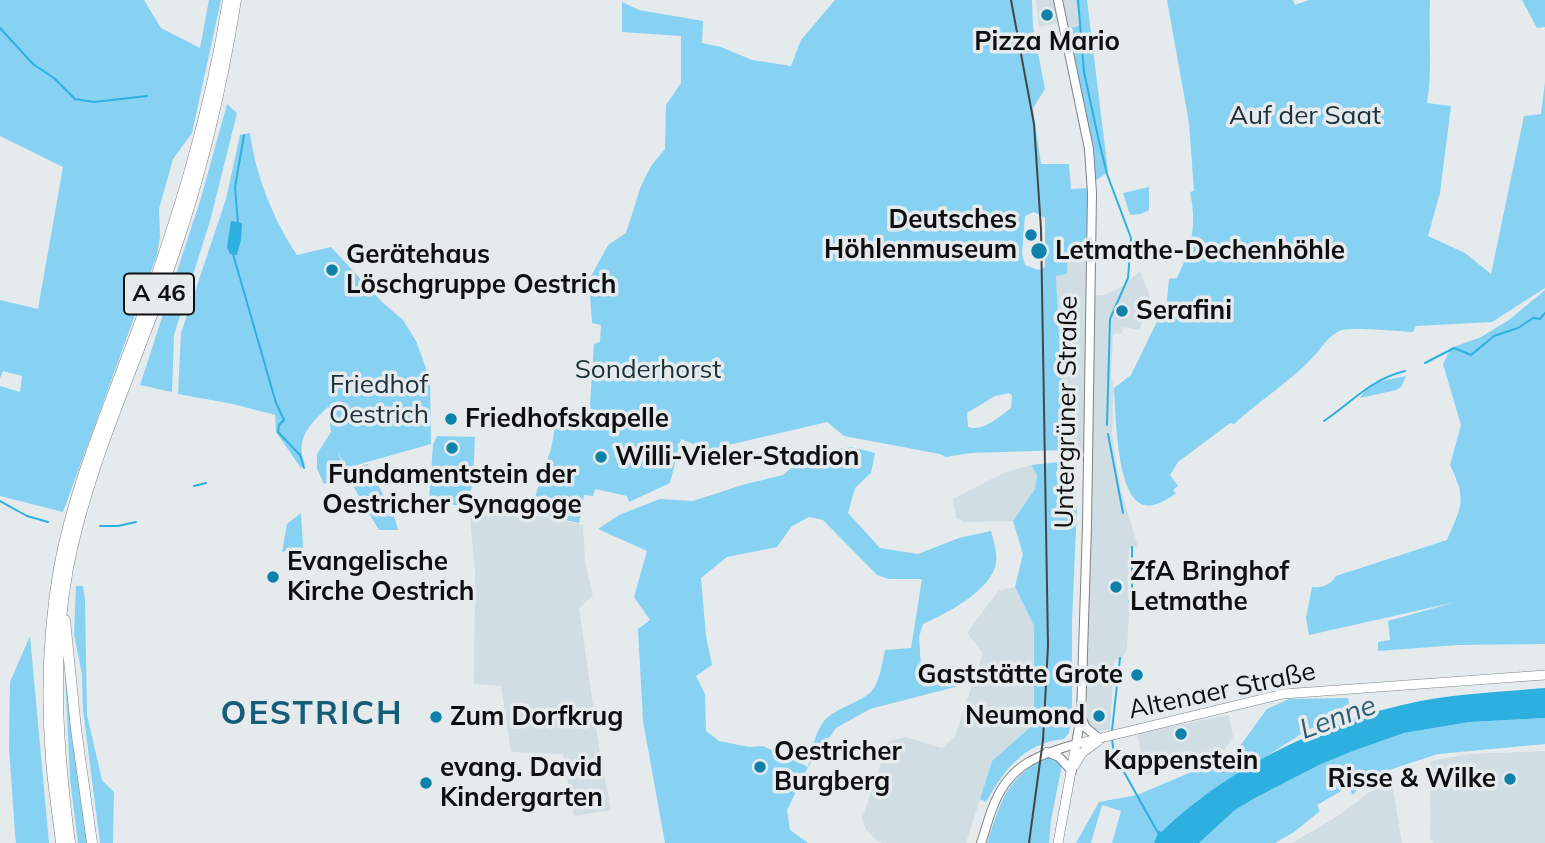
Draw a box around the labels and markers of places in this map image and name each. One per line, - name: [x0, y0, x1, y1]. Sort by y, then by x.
- marker: Pizza Mario: [1039, 7, 1055, 23]
- place label: Pizza Mario: [974, 26, 1120, 58]
- place label: Deutsches Höhlenmuseum: [824, 204, 1017, 266]
- marker: Deutsches Höhlenmuseum: [1023, 227, 1039, 243]
- place label: Letmathe-Dechenhöhle: [1055, 235, 1345, 267]
- place label: Gerätehaus Löschgruppe Oestrich: [346, 239, 616, 300]
- marker: Letmathe-Dechenhöhle: [1029, 241, 1049, 261]
- marker: Gerätehaus Löschgruppe Oestrich: [324, 262, 340, 278]
- place label: Serafini: [1136, 295, 1232, 327]
- marker: Serafini: [1114, 303, 1130, 319]
- place label: Friedhofskapelle: [465, 403, 669, 435]
- marker: Friedhofskapelle: [443, 411, 459, 427]
- marker: Fundamentstein der Oestricher Synagoge: [444, 440, 460, 456]
- place label: Willi-Vieler-Stadion: [615, 441, 859, 473]
- marker: Willi-Vieler-Stadion: [593, 449, 609, 465]
- place label: Fundamentstein der Oestricher Synagoge: [322, 459, 582, 520]
- place label: Evangelische Kirche Oestrich: [287, 546, 475, 608]
- place label: ZfA Bringhof Letmathe: [1130, 556, 1289, 618]
- marker: Evangelische Kirche Oestrich: [265, 569, 281, 585]
- marker: ZfA Bringhof Letmathe: [1108, 579, 1124, 595]
- place label: Gaststätte Grote: [917, 659, 1123, 691]
- marker: Gaststätte Grote: [1129, 667, 1145, 683]
- place label: Neumond: [965, 700, 1085, 732]
- place label: Zum Dorfkrug: [450, 701, 623, 733]
- marker: Neumond: [1091, 708, 1107, 724]
- marker: Zum Dorfkrug: [428, 709, 444, 725]
- marker: Kappenstein: [1173, 726, 1189, 742]
- place label: Oestricher Burgberg: [774, 736, 902, 798]
- place label: Kappenstein: [1104, 745, 1258, 777]
- place label: evang. David Kindergarten: [440, 752, 603, 814]
- marker: Oestricher Burgberg: [752, 759, 768, 775]
- place label: Risse & Wilke: [1327, 763, 1496, 795]
- marker: Risse & Wilke: [1502, 771, 1518, 787]
- marker: evang. David Kindergarten: [418, 775, 434, 791]

